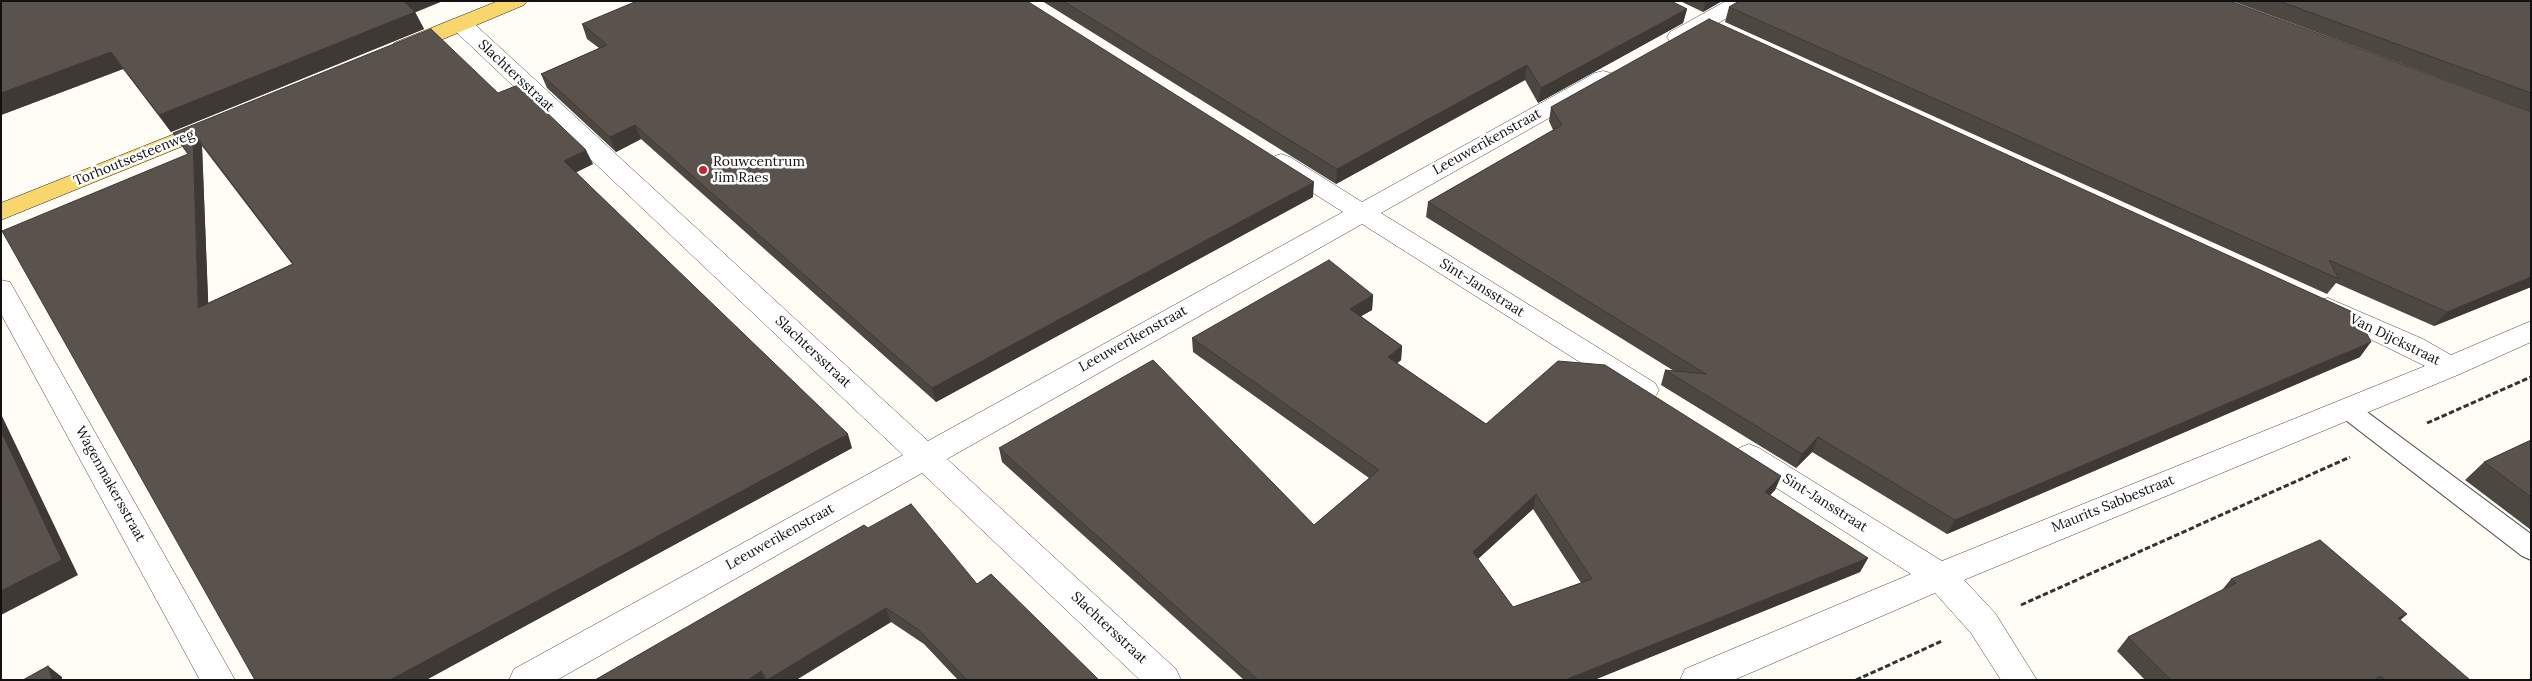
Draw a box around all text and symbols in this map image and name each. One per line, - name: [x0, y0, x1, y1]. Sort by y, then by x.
- street label: Slachtersstraat: [474, 36, 558, 116]
- street label: Leeuwerikenstraat: [1430, 105, 1544, 179]
- street label: Torhoutsesteenweg: [71, 126, 197, 190]
- place label: Rouwcentrum Jim Raes: [713, 154, 805, 186]
- marker: Rouwcentrum Jim Raes: [697, 164, 709, 176]
- street label: Sint-Jansstraat: [1436, 255, 1528, 321]
- street label: Leeuwerikenstraat: [1076, 302, 1190, 376]
- street label: Van Dijckstraat: [2347, 311, 2443, 369]
- street label: Slachtersstraat: [771, 312, 855, 392]
- street label: Wagenmakersstraat: [71, 423, 149, 545]
- street label: Sint-Jansstraat: [1779, 470, 1871, 536]
- street label: Maurits Sabbestraat: [2049, 472, 2177, 536]
- street label: Leeuwerikenstraat: [723, 500, 837, 574]
- street label: Slachtersstraat: [1067, 588, 1151, 668]

